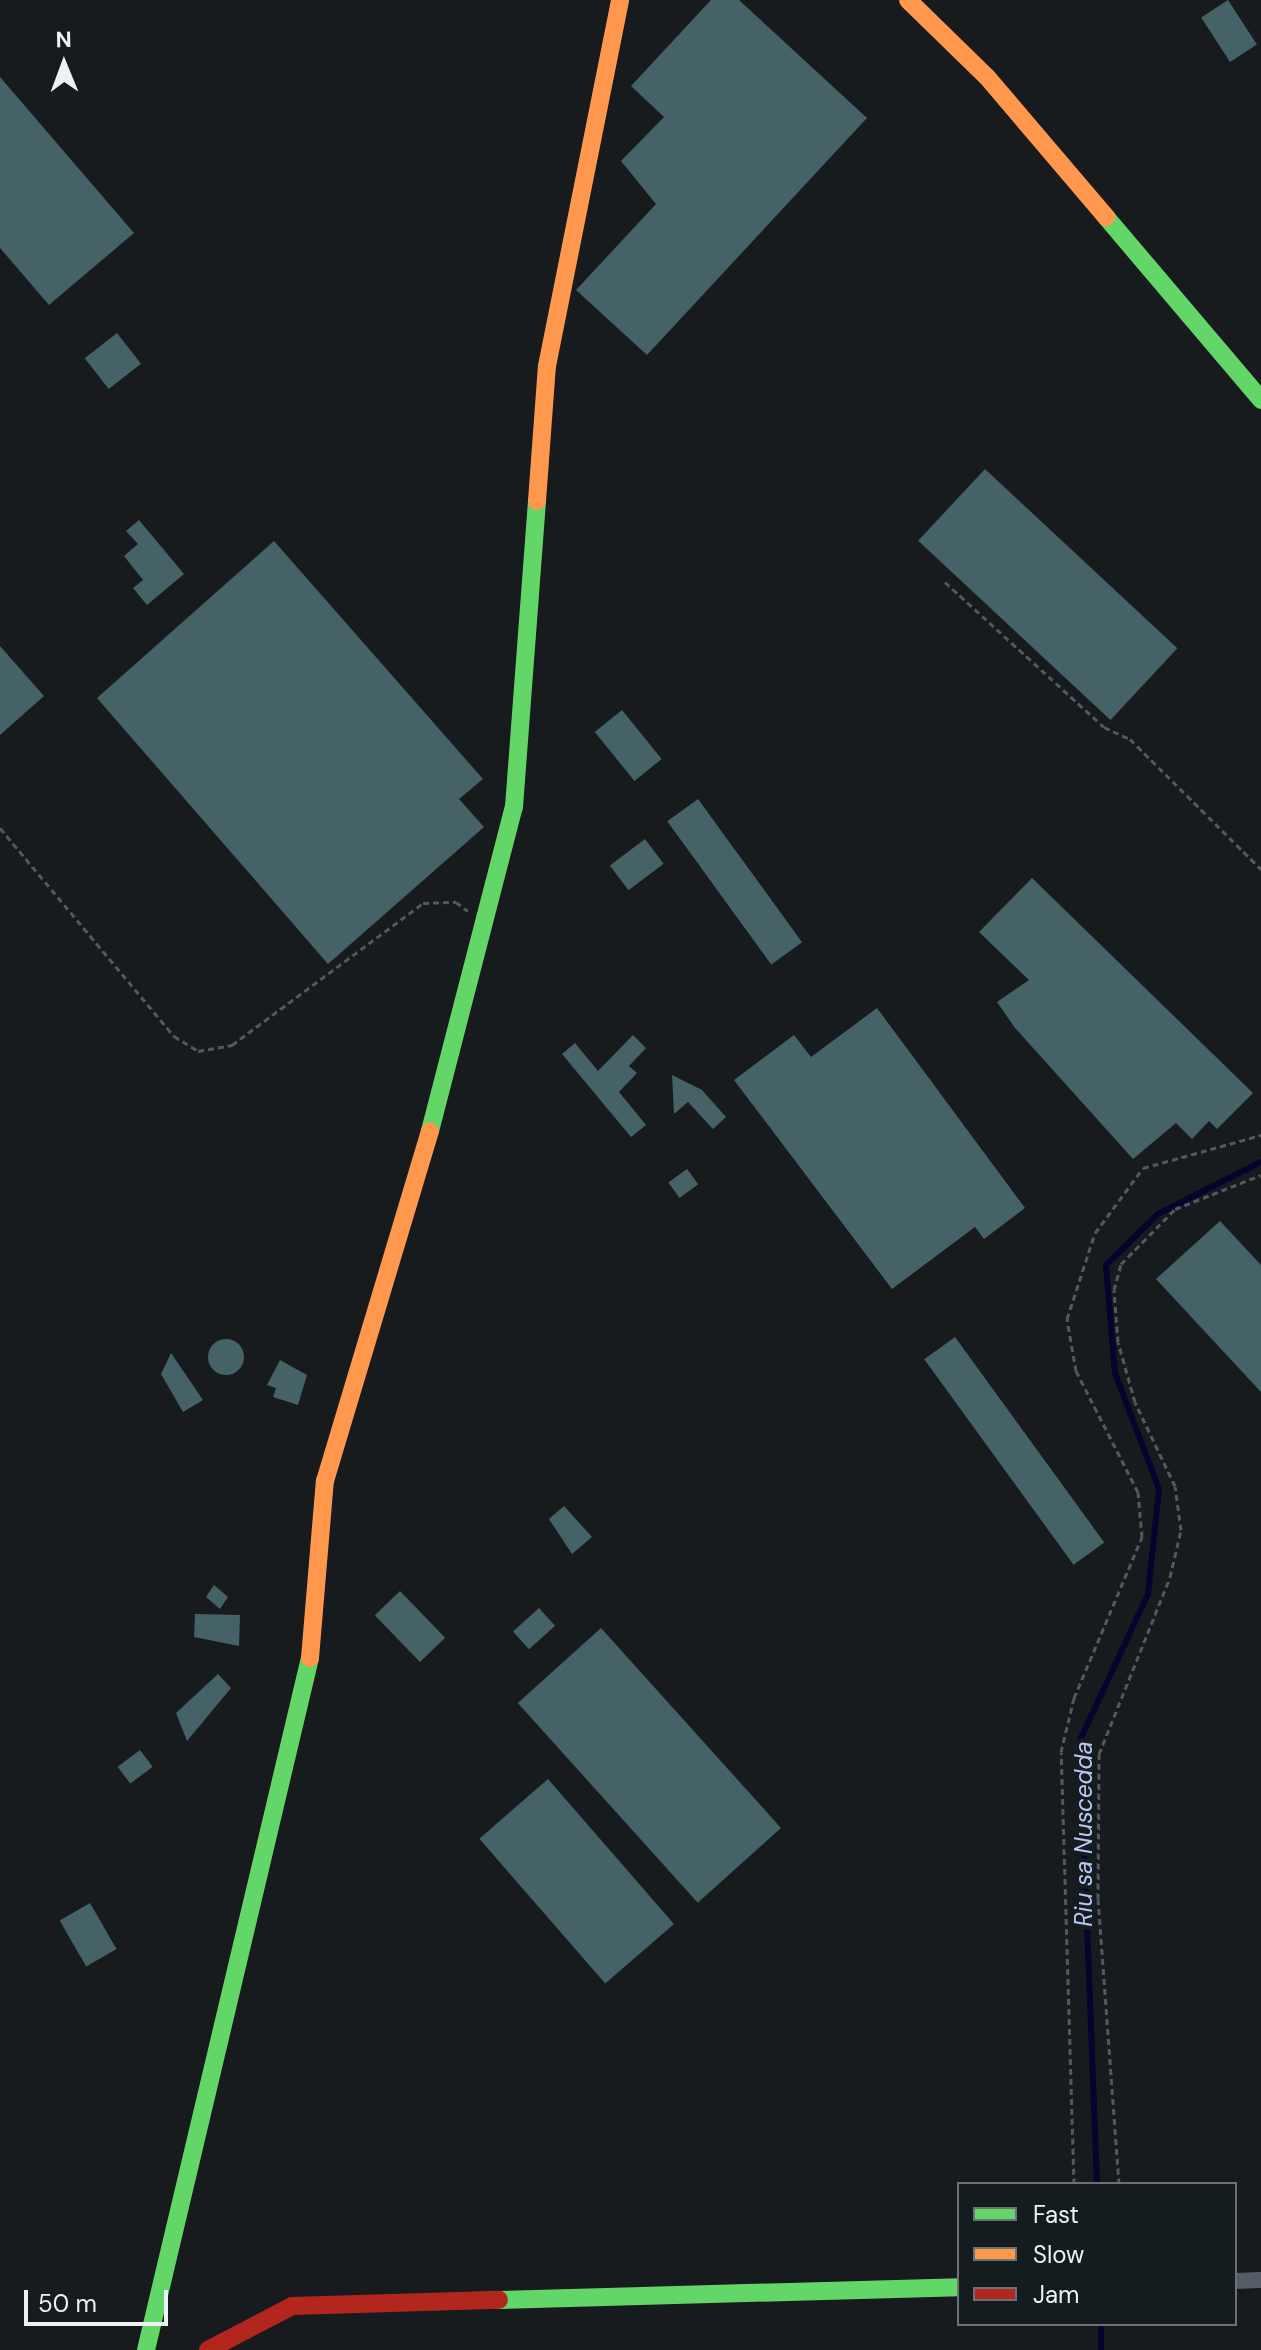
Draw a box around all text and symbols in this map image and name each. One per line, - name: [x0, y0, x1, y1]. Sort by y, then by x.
- north arrow: [24, 24, 104, 104]
- text: N: [55, 25, 72, 54]
- water label: Riu sa Nuscedda: [1070, 1741, 1098, 1927]
- legend: [957, 2182, 1237, 2326]
- text: Fast: [1033, 2199, 1079, 2230]
- text: Slow: [1033, 2239, 1084, 2270]
- scale bar: [28, 2274, 172, 2324]
- text: Jam: [1033, 2279, 1079, 2310]
- text: 50 m: [38, 2288, 97, 2319]

